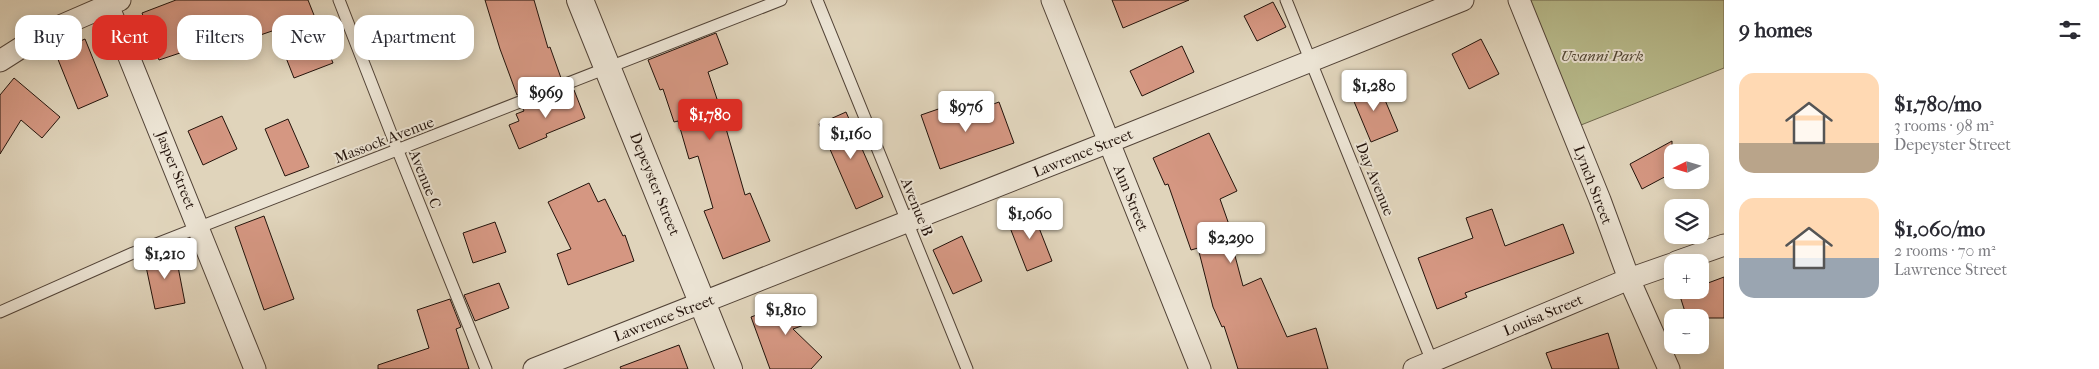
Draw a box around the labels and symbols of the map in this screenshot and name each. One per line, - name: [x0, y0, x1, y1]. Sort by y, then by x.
- park label: Uvanni Park: [1560, 47, 1644, 65]
- pin: $1,280: [1333, 70, 1415, 112]
- pin: $969: [516, 76, 576, 119]
- pin: $976: [936, 90, 996, 133]
- pin: $1,780: [669, 98, 751, 141]
- street label: Massock Avenue: [332, 113, 437, 167]
- pin: $1,160: [810, 118, 892, 160]
- street label: Lawrence Street: [1030, 125, 1136, 181]
- street label: Jasper Street: [152, 127, 200, 212]
- street label: Depeyster Street: [626, 130, 684, 239]
- street label: Day Avenue: [1352, 140, 1398, 219]
- street label: Lynch Street: [1570, 143, 1617, 228]
- north arrow: [1664, 144, 1709, 189]
- street label: Avenue C: [405, 146, 445, 211]
- street label: Ann Street: [1109, 161, 1153, 234]
- street label: Avenue B: [897, 174, 937, 239]
- pin: $1,060: [989, 198, 1071, 240]
- pin: $2,290: [1190, 222, 1272, 264]
- pin: $1,210: [124, 238, 206, 280]
- street label: Lawrence Street: [611, 290, 717, 345]
- street label: Louisa Street: [1500, 290, 1586, 340]
- pin: $1,810: [745, 294, 827, 336]

